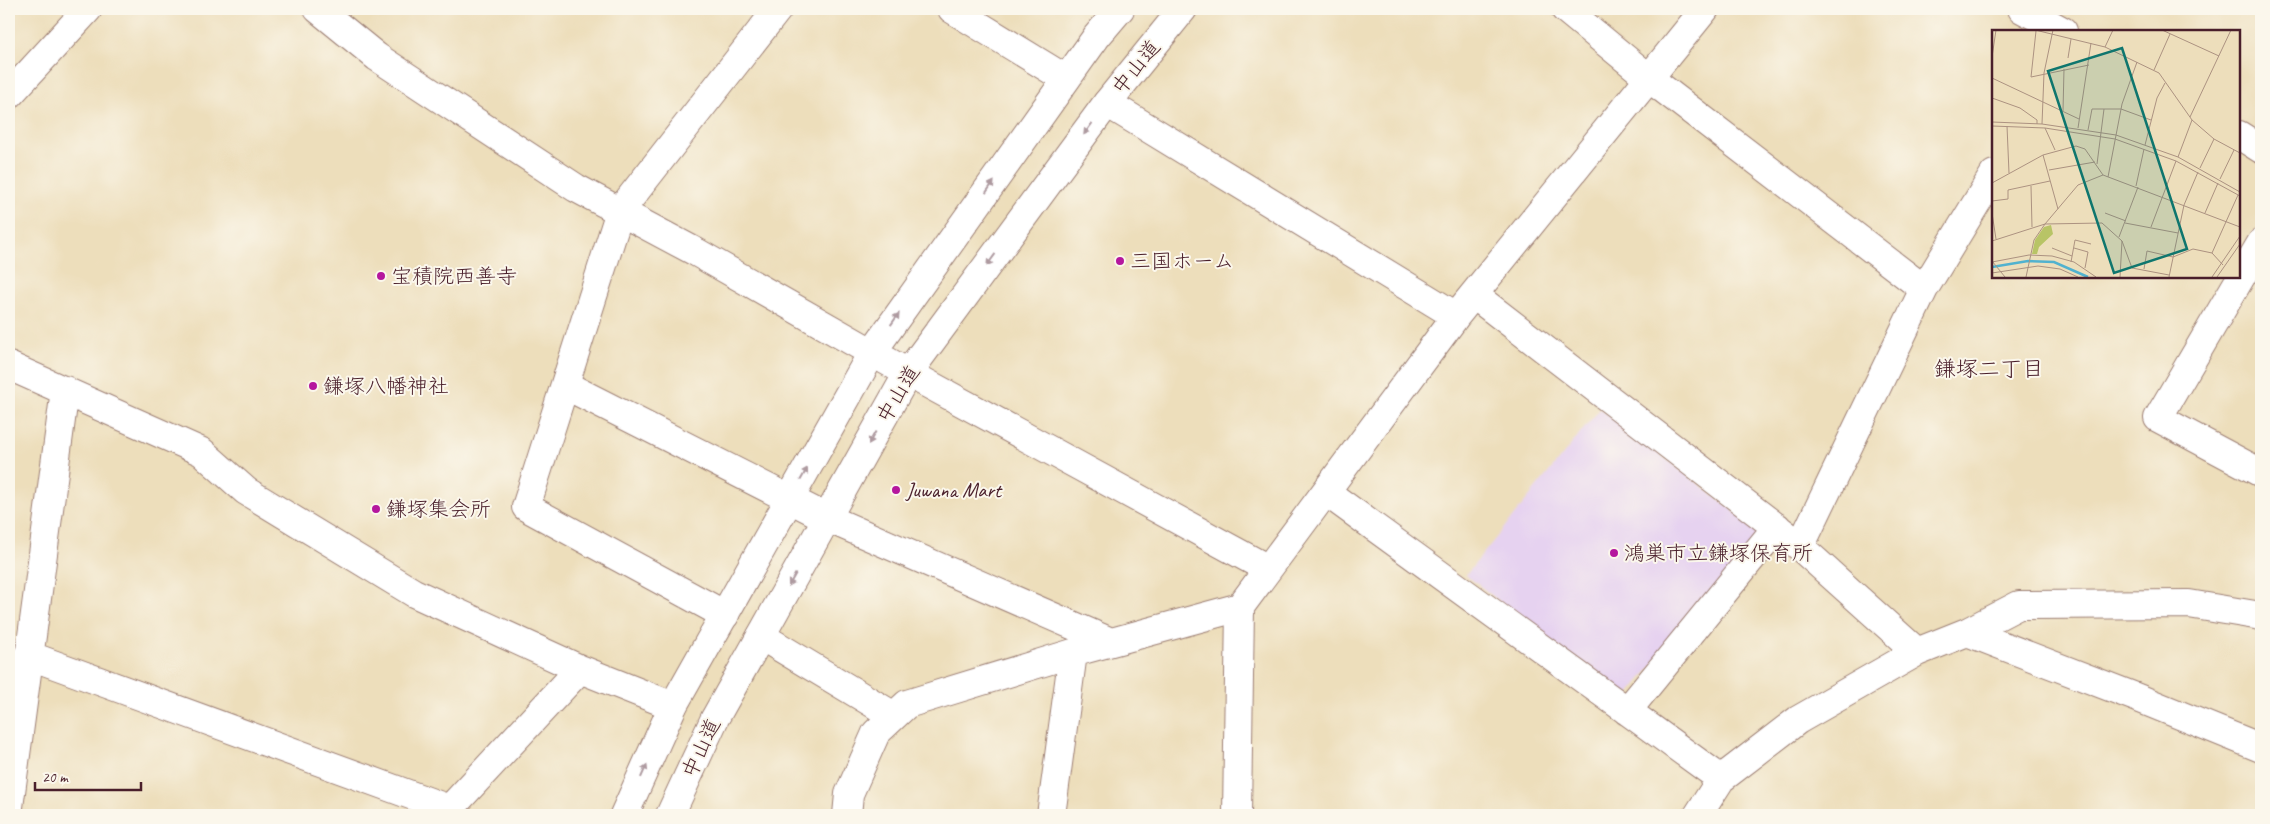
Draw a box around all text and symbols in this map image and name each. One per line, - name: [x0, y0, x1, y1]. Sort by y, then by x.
- inset map: [1992, 30, 2240, 278]
- street label: 中山道: [1106, 34, 1166, 100]
- one-way arrow: [1083, 122, 1093, 136]
- one-way arrow: [985, 180, 995, 194]
- place label: 三国ホーム: [1130, 248, 1234, 274]
- one-way arrow: [986, 253, 997, 266]
- marker: 三国ホーム: [1114, 255, 1126, 267]
- place label: 宝積院西善寺: [391, 263, 517, 289]
- marker: 宝積院西善寺: [375, 270, 387, 282]
- one-way arrow: [890, 312, 900, 326]
- district label: 鎌塚二丁目: [1934, 355, 2044, 383]
- street label: 中山道: [871, 360, 925, 428]
- place label: 鎌塚八幡神社: [323, 373, 449, 399]
- marker: 鎌塚八幡神社: [307, 380, 319, 392]
- one-way arrow: [867, 432, 876, 445]
- one-way arrow: [799, 467, 808, 480]
- place label: Juwana Mart: [905, 477, 1003, 503]
- marker: Juwana Mart: [890, 484, 902, 496]
- place label: 鎌塚集会所: [386, 496, 491, 522]
- marker: 鎌塚集会所: [370, 503, 382, 515]
- place label: 鴻巣市立鎌塚保育所: [1624, 540, 1813, 566]
- marker: 鴻巣市立鎌塚保育所: [1608, 547, 1620, 559]
- one-way arrow: [788, 573, 797, 587]
- street label: 中山道: [676, 714, 726, 782]
- scale bar: [35, 759, 141, 791]
- one-way arrow: [640, 764, 648, 778]
- text: 20 m: [42, 768, 69, 787]

